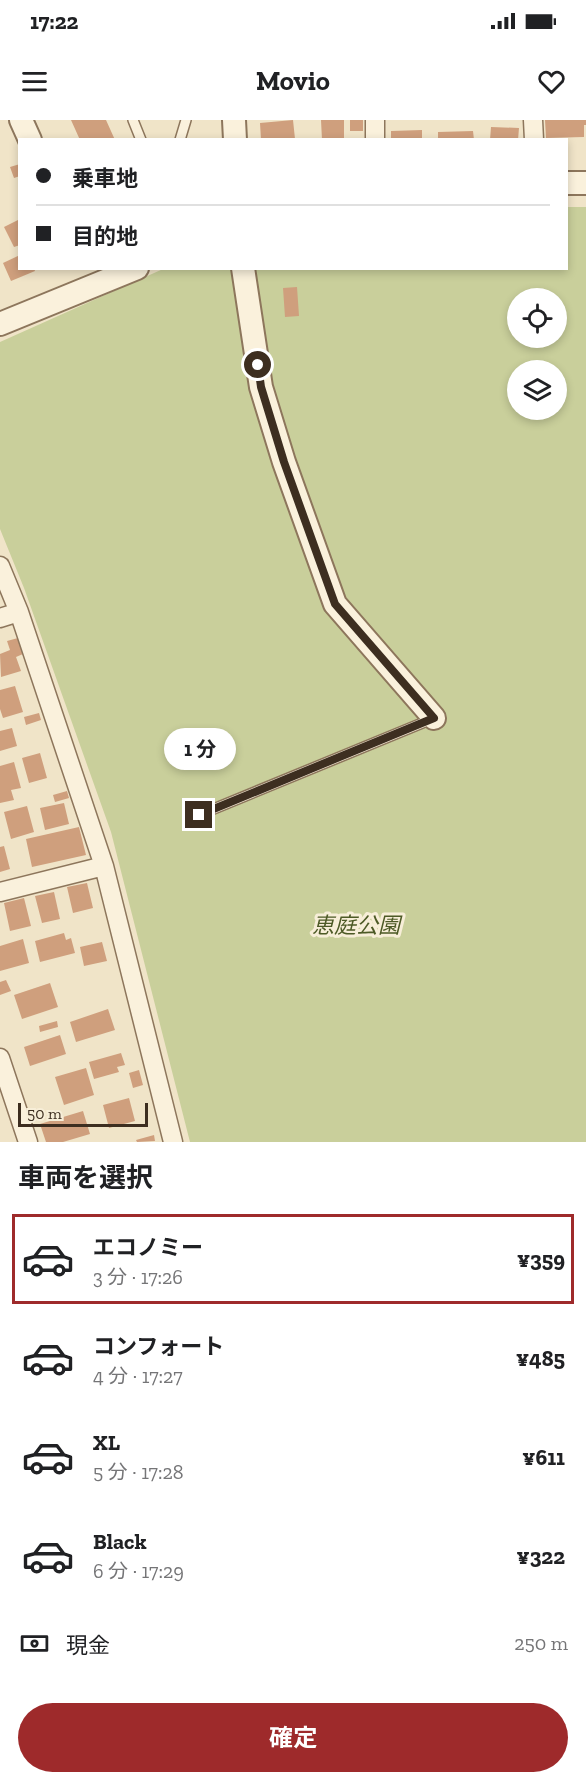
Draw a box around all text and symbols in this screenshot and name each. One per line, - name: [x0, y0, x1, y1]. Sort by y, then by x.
- text: 17:22: [30, 8, 78, 35]
- icon: menu: [18, 65, 51, 98]
- text: Movio: [256, 65, 330, 97]
- icon: heart: [535, 65, 568, 98]
- text: 乗車地: [72, 165, 138, 192]
- text: 目的地: [72, 223, 138, 250]
- map controls: [507, 288, 567, 420]
- button: locate: [507, 288, 567, 348]
- route start: [244, 351, 271, 378]
- button: layers: [507, 360, 567, 420]
- callout: 1 分: [163, 728, 235, 770]
- text: 1 分: [184, 737, 216, 761]
- route end: [185, 801, 212, 828]
- park label: 恵庭公園: [312, 912, 403, 939]
- scale bar: [18, 1100, 148, 1127]
- text: 50 m: [27, 1104, 62, 1123]
- text: 車両を選択: [18, 1162, 153, 1194]
- icon: car: [21, 1232, 75, 1286]
- text: エコノミー: [93, 1234, 203, 1261]
- text: ¥359: [517, 1246, 565, 1273]
- text: 3 分 · 17:26: [93, 1265, 183, 1289]
- icon: car: [21, 1331, 75, 1385]
- text: コンフォート: [93, 1333, 224, 1360]
- text: ¥485: [516, 1345, 565, 1372]
- text: 4 分 · 17:27: [93, 1364, 183, 1388]
- text: XL: [93, 1429, 120, 1456]
- icon: car: [21, 1430, 75, 1484]
- text: ¥611: [522, 1444, 565, 1471]
- text: 5 分 · 17:28: [93, 1460, 184, 1484]
- text: Black: [93, 1528, 147, 1555]
- icon: car: [21, 1529, 75, 1583]
- text: ¥322: [517, 1543, 565, 1570]
- text: 6 分 · 17:29: [93, 1559, 184, 1583]
- icon: cash: [18, 1627, 51, 1660]
- text: 250 m: [514, 1631, 568, 1655]
- text: 現金: [66, 1632, 110, 1659]
- button: 確定: [18, 1703, 568, 1772]

